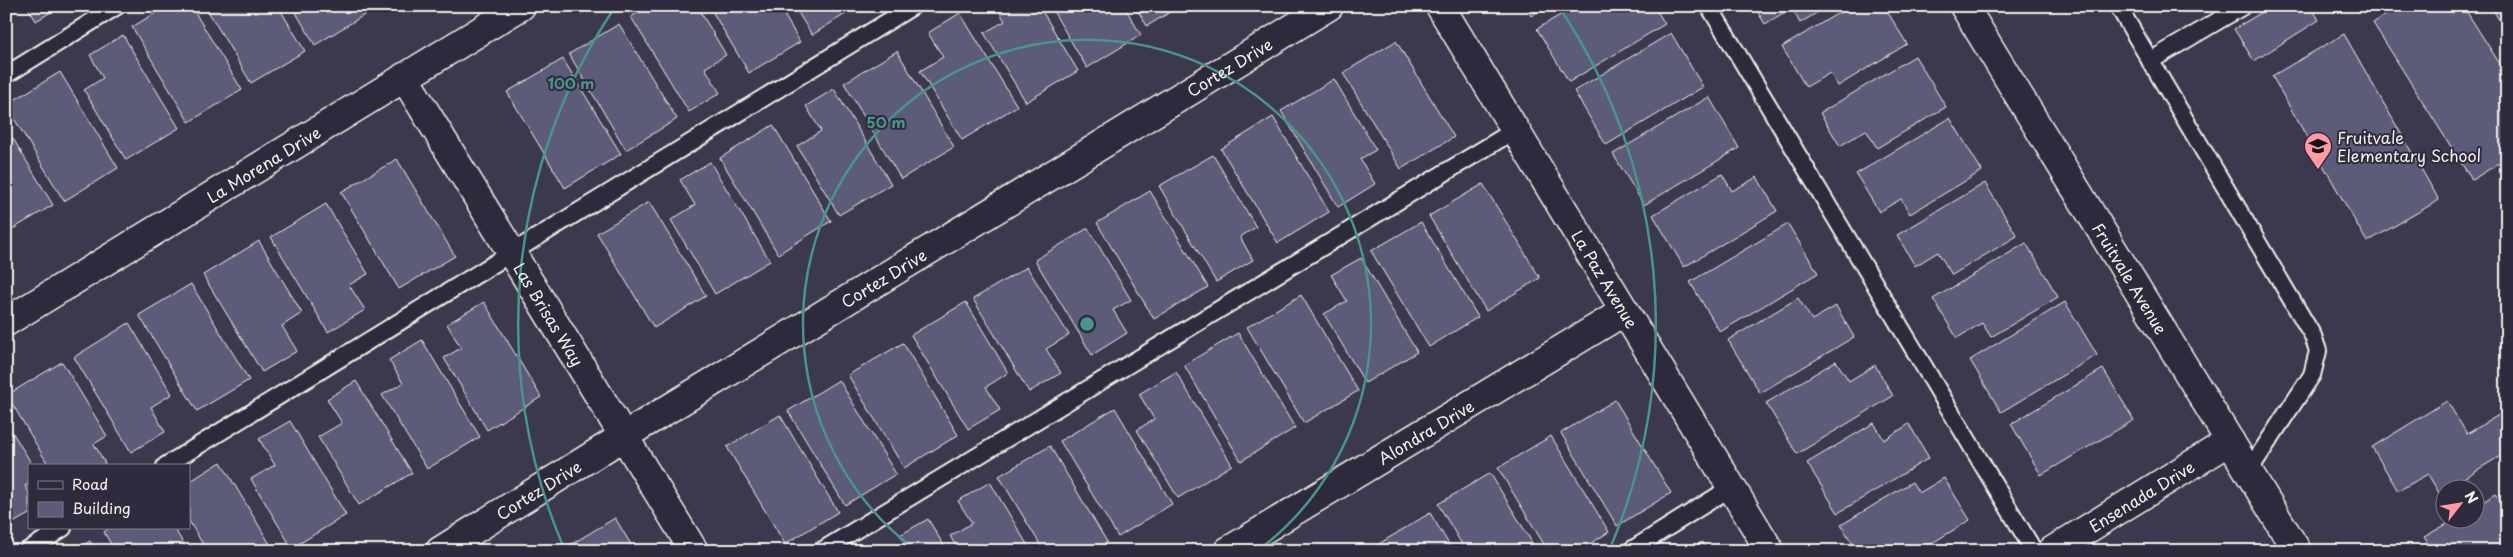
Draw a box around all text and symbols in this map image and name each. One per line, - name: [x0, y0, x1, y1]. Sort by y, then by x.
- street label: Cortez Drive: [1182, 31, 1277, 102]
- text: 100 m: [548, 71, 594, 94]
- text: 50 m: [867, 110, 905, 133]
- street label: La Morena Drive: [202, 120, 325, 208]
- place label: Fruitvale Elementary School: [2337, 125, 2481, 167]
- school or university icon: Fruitvale Elementary School: [2303, 131, 2333, 170]
- street label: Fruitvale Avenue: [2087, 218, 2174, 339]
- street label: La Paz Avenue: [1566, 225, 1644, 333]
- street label: Cortez Drive: [836, 242, 931, 313]
- street label: Las Brisas Way: [508, 258, 590, 370]
- centre of rings: [1078, 315, 1096, 333]
- street label: Alondra Drive: [1373, 393, 1479, 470]
- street label: Cortez Drive: [491, 454, 586, 525]
- street label: Ensenada Drive: [2084, 454, 2199, 538]
- legend: [28, 464, 190, 530]
- text: Road: [72, 472, 108, 495]
- north arrow: [2436, 480, 2486, 530]
- text: N: [2460, 487, 2483, 507]
- text: Building: [72, 496, 131, 519]

